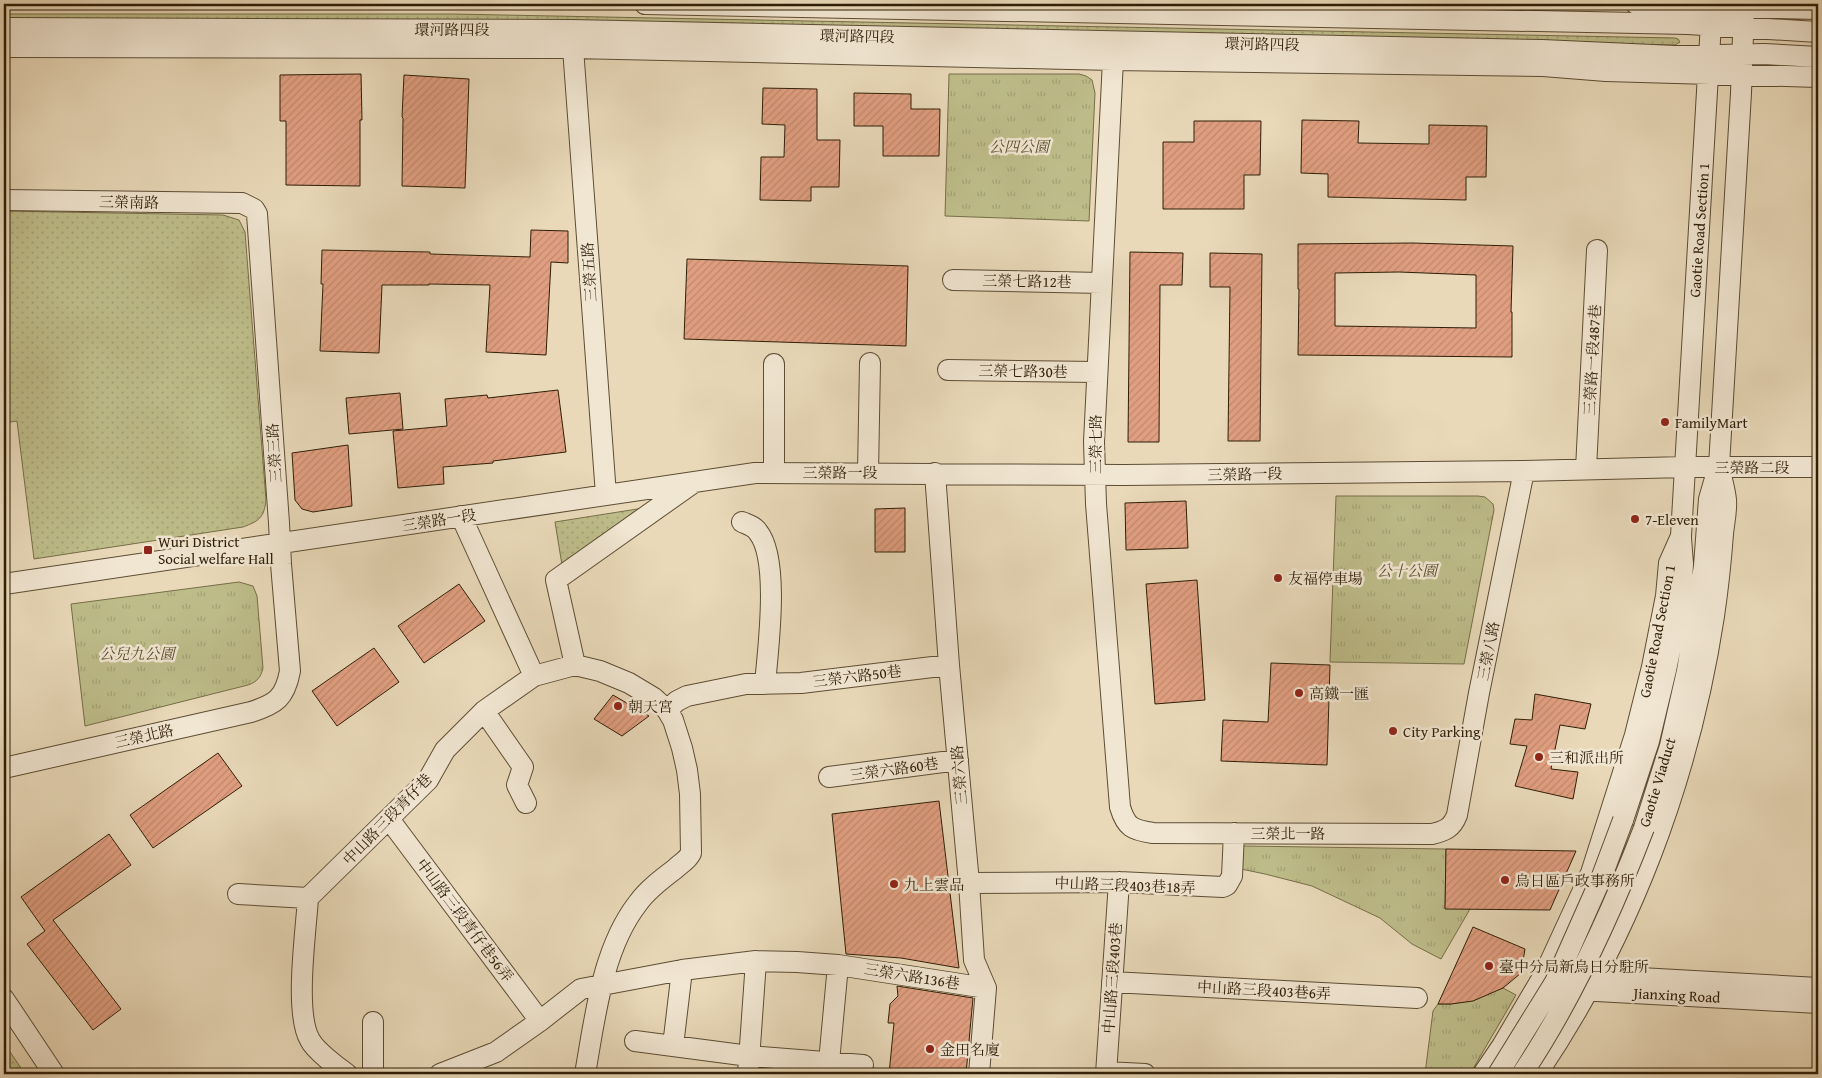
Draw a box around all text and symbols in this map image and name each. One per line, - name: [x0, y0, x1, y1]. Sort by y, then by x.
- street label: 環河路四段: [414, 19, 490, 40]
- street label: 環河路四段: [819, 25, 895, 47]
- street label: 環河路四段: [1224, 33, 1300, 55]
- park label: 公四公園: [989, 136, 1051, 157]
- street label: Gaotie Road Section 1: [1684, 162, 1714, 298]
- street label: 三榮南路: [99, 191, 159, 213]
- street label: 三榮五路: [576, 241, 602, 303]
- street label: 三榮七路12巷: [982, 270, 1072, 292]
- street label: 三榮路一段487巷: [1579, 304, 1605, 416]
- street label: 三榮七路30巷: [978, 360, 1068, 382]
- place label: FamilyMart: [1675, 412, 1749, 433]
- street label: 三榮七路: [1085, 414, 1106, 474]
- marker: FamilyMart: [1659, 416, 1671, 428]
- street label: 三榮三路: [261, 422, 287, 484]
- street label: 三榮路二段: [1714, 457, 1790, 478]
- street label: 三榮路一段: [802, 462, 878, 483]
- street label: 三榮路一段: [1207, 463, 1283, 485]
- street label: 三榮路一段: [400, 504, 478, 536]
- place label: 7-Eleven: [1645, 509, 1699, 530]
- marker: 7-Eleven: [1629, 513, 1641, 525]
- place label: Wuri District Social welfare Hall: [158, 531, 274, 569]
- marker: Wuri District Social welfare Hall: [142, 544, 154, 556]
- park label: 公十公園: [1377, 560, 1439, 581]
- street label: Gaotie Road Section 1: [1634, 563, 1680, 699]
- place label: 友福停車場: [1288, 568, 1363, 589]
- marker: 友福停車場: [1272, 572, 1284, 584]
- street label: 三榮八路: [1472, 620, 1504, 682]
- park label: 公兒九公園: [99, 643, 176, 664]
- street label: 三榮六路50巷: [811, 660, 903, 692]
- place label: 高鐵一匯: [1309, 683, 1369, 704]
- marker: 高鐵一匯: [1293, 687, 1305, 699]
- place label: 朝天宮: [628, 696, 673, 717]
- marker: 朝天宮: [612, 700, 624, 712]
- street label: 三榮北路: [112, 719, 176, 753]
- place label: City Parking: [1403, 721, 1481, 742]
- marker: City Parking: [1387, 725, 1399, 737]
- street label: Gaotie Viaduct: [1633, 734, 1681, 829]
- street label: 三榮六路: [946, 744, 972, 806]
- place label: 三和派出所: [1549, 747, 1624, 768]
- marker: 三和派出所: [1533, 751, 1545, 763]
- street label: 三榮六路60巷: [848, 752, 940, 786]
- street label: 中山路三段青仔巷: [338, 769, 436, 869]
- street label: 三榮北一路: [1250, 823, 1326, 844]
- street label: 中山路三段青仔巷56弄: [412, 854, 518, 986]
- place label: 烏日區戶政事務所: [1515, 870, 1635, 891]
- street label: 中山路三段403巷18弄: [1054, 872, 1196, 898]
- place label: 九上雲品: [904, 874, 964, 895]
- marker: 烏日區戶政事務所: [1499, 874, 1511, 886]
- marker: 九上雲品: [888, 878, 900, 890]
- street label: 中山路三段403巷: [1098, 922, 1126, 1034]
- place label: 臺中分局新烏日分駐所: [1499, 956, 1649, 977]
- street label: 三榮六路136巷: [863, 958, 961, 994]
- marker: 臺中分局新烏日分駐所: [1483, 960, 1495, 972]
- street label: 中山路三段403巷6弄: [1197, 976, 1331, 1004]
- street label: Jianxing Road: [1631, 982, 1721, 1008]
- place label: 金田名廈: [940, 1039, 1000, 1060]
- marker: 金田名廈: [924, 1043, 936, 1055]

